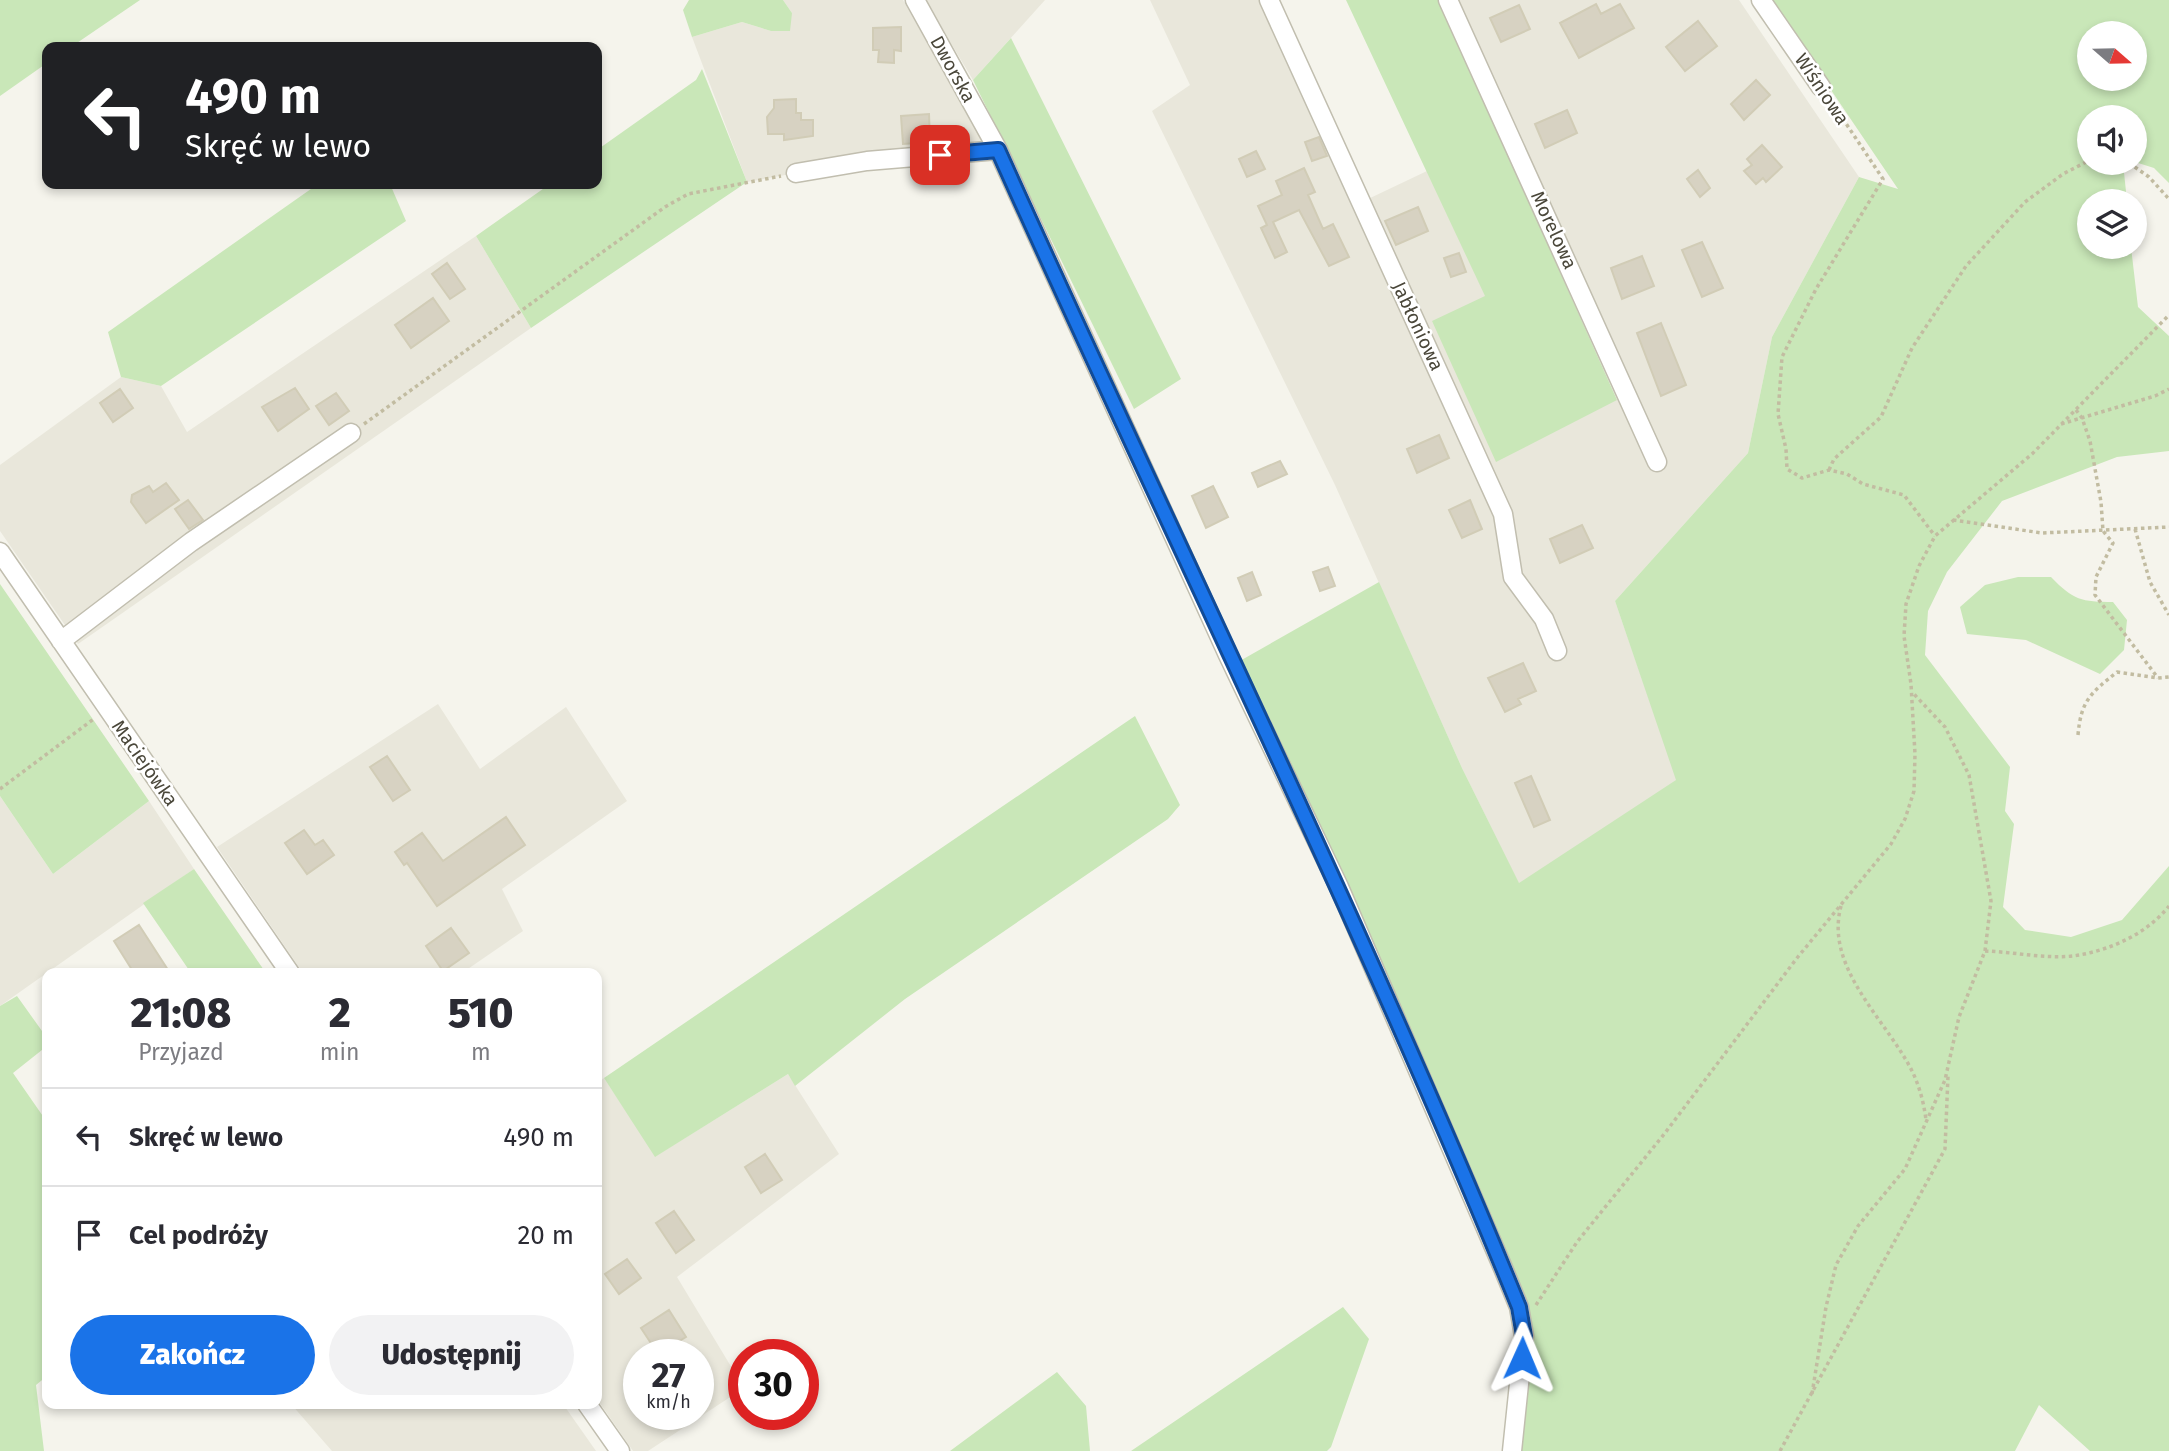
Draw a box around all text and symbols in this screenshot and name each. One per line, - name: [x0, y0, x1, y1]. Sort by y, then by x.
- north arrow: [2077, 21, 2147, 91]
- map controls: [2077, 21, 2147, 259]
- street label: Dworska: [925, 32, 981, 106]
- street label: Wiśniowa: [1790, 49, 1854, 129]
- text: 490 m: [185, 67, 321, 126]
- icon: left: [70, 70, 161, 161]
- button: sound: [2077, 105, 2147, 175]
- pin: [910, 125, 970, 185]
- text: Skręć w lewo: [185, 127, 371, 165]
- icon: arrive: [921, 136, 959, 174]
- street label: Morelowa: [1526, 187, 1582, 273]
- button: layers: [2077, 189, 2147, 259]
- street label: Jabłoniowa: [1387, 278, 1449, 374]
- street label: Maciejówka: [107, 716, 183, 810]
- text: 21:08: [131, 988, 231, 1038]
- text: 2: [329, 988, 351, 1038]
- text: 510: [448, 988, 513, 1038]
- text: Przyjazd: [138, 1038, 224, 1066]
- text: min: [320, 1038, 360, 1066]
- text: m: [471, 1038, 491, 1066]
- icon: left: [70, 1118, 108, 1156]
- text: Skręć w lewo: [129, 1122, 283, 1153]
- text: 490 m: [503, 1122, 574, 1153]
- icon: arrive: [70, 1216, 108, 1254]
- text: Cel podróży: [129, 1220, 268, 1251]
- text: 20 m: [517, 1220, 574, 1251]
- button: Zakończ: [70, 1315, 315, 1395]
- button: Udostępnij: [329, 1315, 574, 1395]
- position arrow: [1485, 1321, 1559, 1395]
- speed limit sign: 30: [728, 1339, 819, 1430]
- text: 27: [651, 1354, 686, 1396]
- text: km/h: [646, 1391, 691, 1413]

